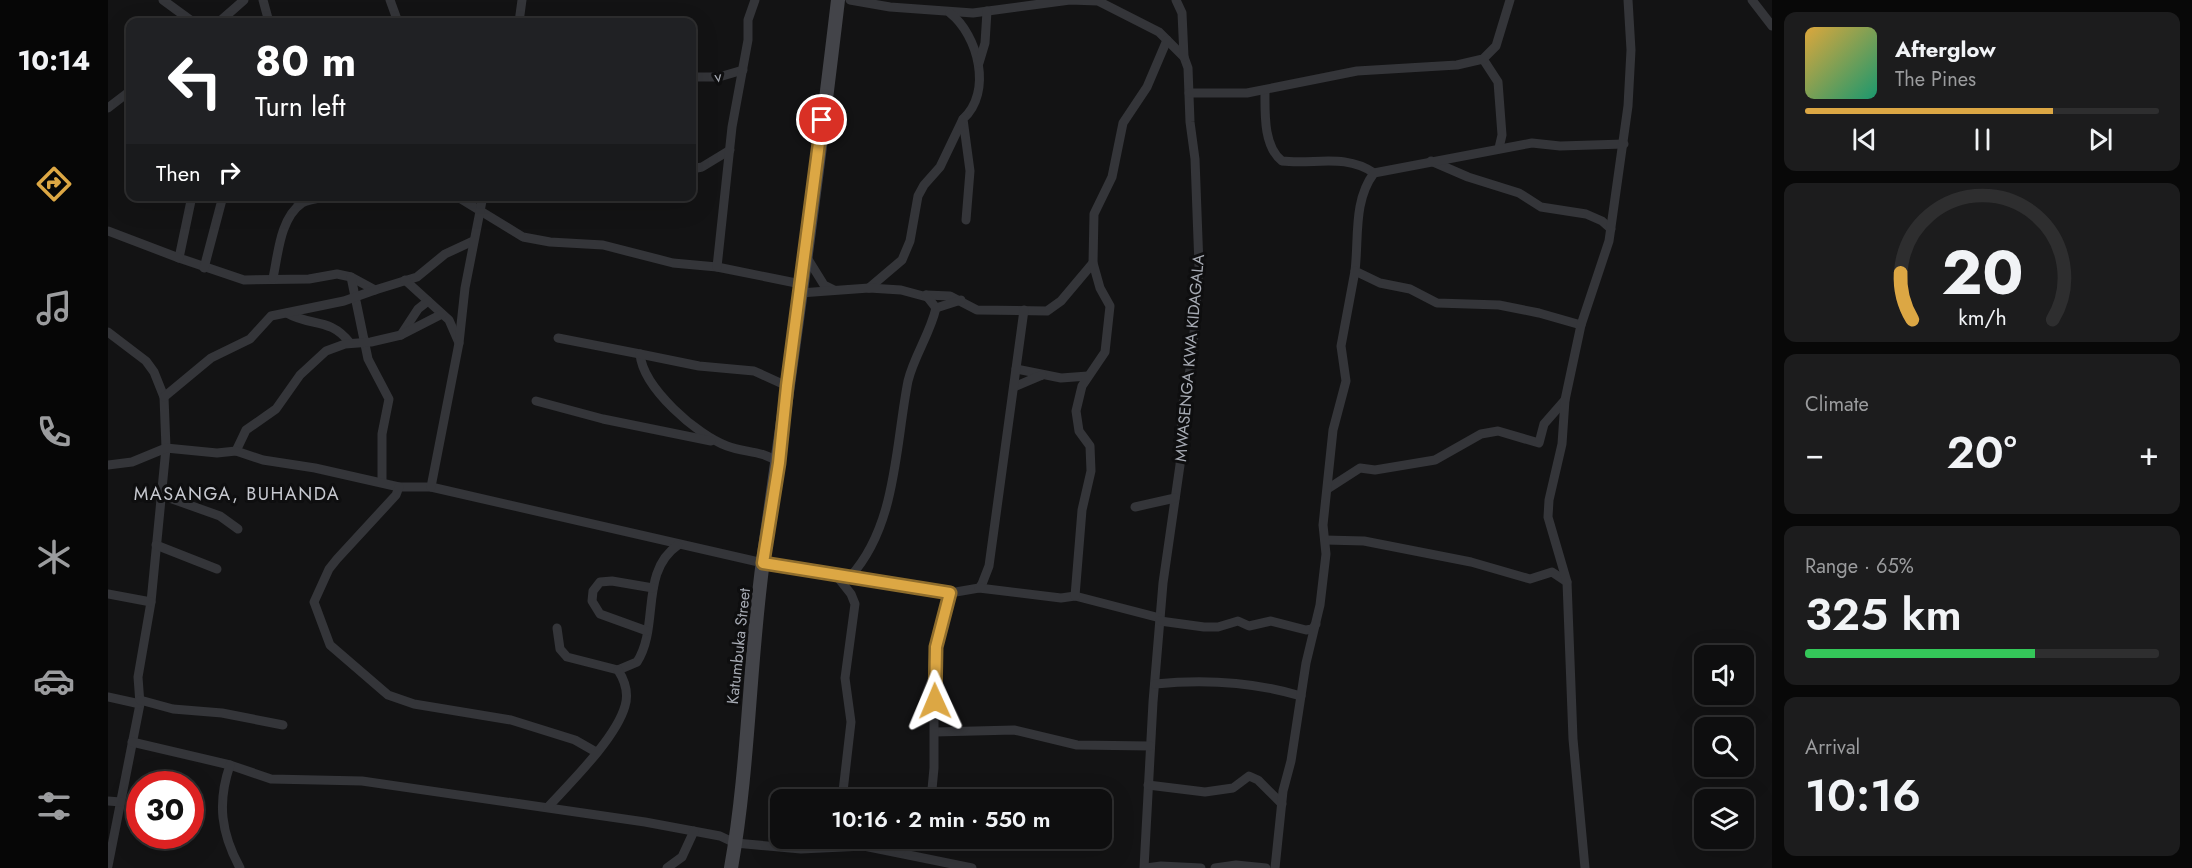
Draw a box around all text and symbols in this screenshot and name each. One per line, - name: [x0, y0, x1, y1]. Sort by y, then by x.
- text: 80 m: [255, 31, 356, 92]
- text: Afterglow: [1895, 33, 1996, 65]
- text: 10:14: [18, 41, 90, 80]
- icon: left: [156, 42, 234, 120]
- street label: v: [713, 64, 724, 88]
- text: The Pines: [1895, 65, 1976, 94]
- text: Turn left: [255, 87, 345, 126]
- pin: [796, 94, 847, 145]
- icon: arrive: [805, 103, 838, 136]
- icon: previous: [1848, 123, 1881, 156]
- icon: pause: [1966, 123, 1999, 156]
- icon: next: [2084, 123, 2117, 156]
- icon: right: [213, 156, 246, 189]
- text: Then: [156, 157, 201, 189]
- icon: directions: [33, 163, 75, 205]
- text: 20: [1941, 227, 2023, 317]
- street label: MWASENGA KWA KIDAGALA: [1169, 253, 1210, 463]
- icon: music: [33, 287, 75, 329]
- text: km/h: [1958, 302, 2006, 333]
- text: Climate: [1805, 390, 1869, 419]
- icon: phone: [33, 411, 75, 453]
- text: 20°: [1946, 420, 2017, 485]
- text: −: [1805, 430, 1824, 477]
- text: +: [2139, 430, 2159, 477]
- district label: MASANGA, BUHANDA: [134, 481, 340, 507]
- icon: climate: [33, 536, 75, 578]
- text: Range · 65%: [1805, 552, 1914, 581]
- text: 325 km: [1805, 582, 1962, 647]
- street label: Katumbuka Street: [721, 587, 756, 705]
- map controls: [1694, 645, 1754, 849]
- button: sound: [1694, 645, 1754, 705]
- icon: car: [33, 660, 75, 702]
- position arrow: [903, 669, 967, 733]
- button: search: [1694, 717, 1754, 777]
- text: Arrival: [1805, 733, 1860, 762]
- text: 10:16: [1805, 763, 1921, 828]
- speed limit sign: 30: [126, 771, 204, 849]
- icon: filters: [33, 785, 75, 827]
- button: layers: [1694, 789, 1754, 849]
- text: 10:16 · 2 min · 550 m: [831, 803, 1051, 835]

